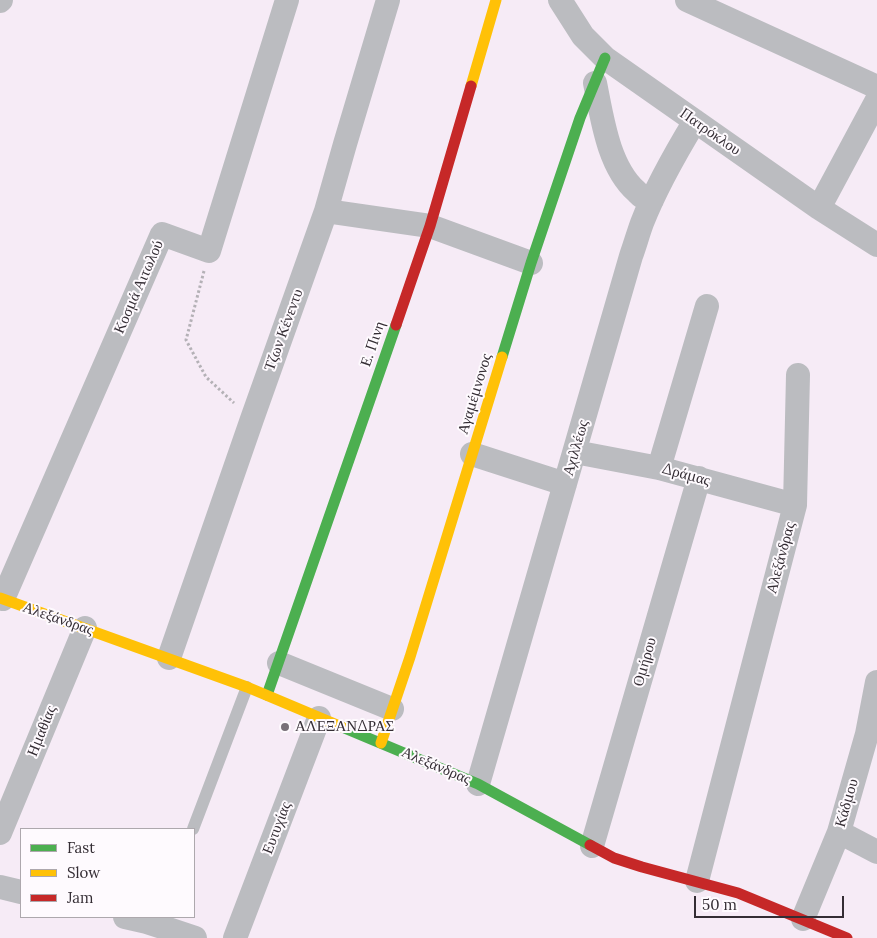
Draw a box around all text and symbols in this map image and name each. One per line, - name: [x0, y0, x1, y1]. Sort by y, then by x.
- street label: Πατρόκλου: [676, 105, 744, 159]
- street label: Κοσμά Αιτωλού: [110, 237, 168, 337]
- street label: Τζων Κένεντυ: [261, 287, 307, 373]
- street label: Ε. Πινη: [357, 319, 389, 369]
- street label: Αγαμέμνονος: [454, 351, 496, 437]
- street label: Αχιλλέως: [559, 418, 593, 478]
- street label: Δράμας: [660, 460, 712, 490]
- street label: Αλεξάνδρας: [763, 520, 799, 596]
- street label: Αλεξάνδρας: [20, 599, 96, 639]
- street label: Ομήρου: [629, 635, 661, 689]
- street label: Ημαθίας: [24, 703, 60, 759]
- place label: ΑΛΕΞΑΝΔΡΑΣ: [295, 718, 394, 736]
- marker: ΑΛΕΞΑΝΔΡΑΣ: [279, 721, 291, 733]
- street label: Αλεξάνδρας: [399, 743, 473, 789]
- street label: Κάδμου: [832, 777, 862, 829]
- street label: Ευτυχίας: [259, 799, 295, 857]
- legend: [20, 828, 195, 918]
- text: Fast: [67, 838, 95, 857]
- text: Slow: [67, 863, 100, 882]
- scale bar: [697, 886, 847, 918]
- text: Jam: [67, 888, 94, 907]
- text: 50 m: [702, 895, 737, 914]

